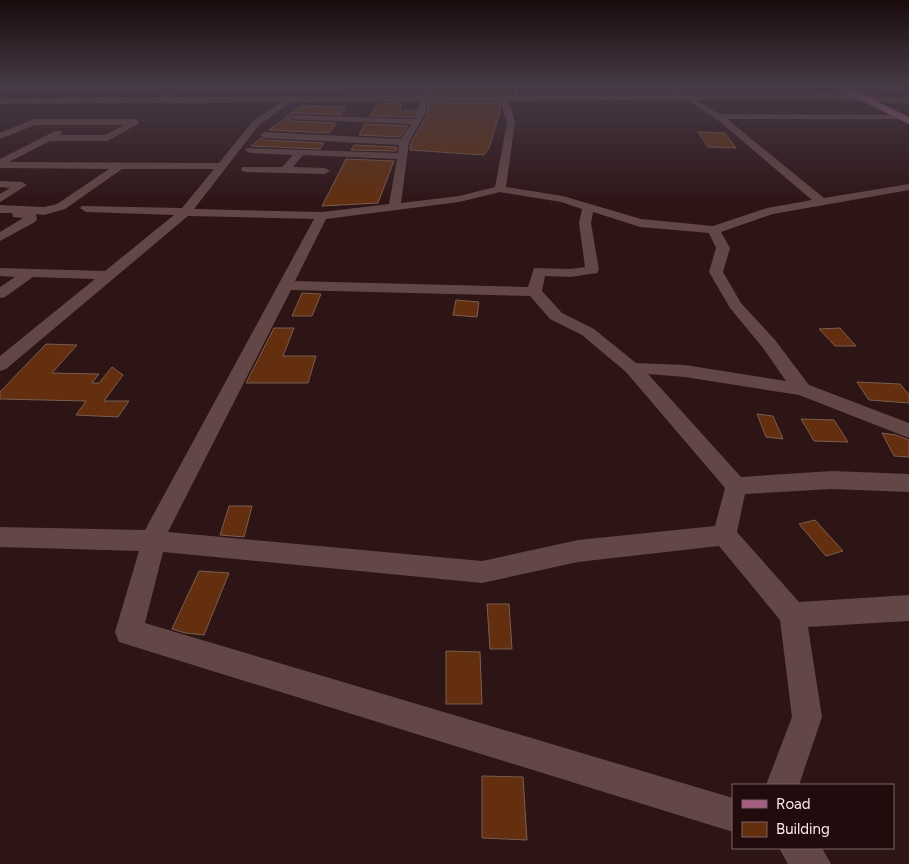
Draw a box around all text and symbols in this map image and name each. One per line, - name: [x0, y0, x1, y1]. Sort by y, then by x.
- legend: [732, 784, 894, 849]
- text: Road: [776, 795, 811, 813]
- text: Building: [776, 820, 830, 838]

